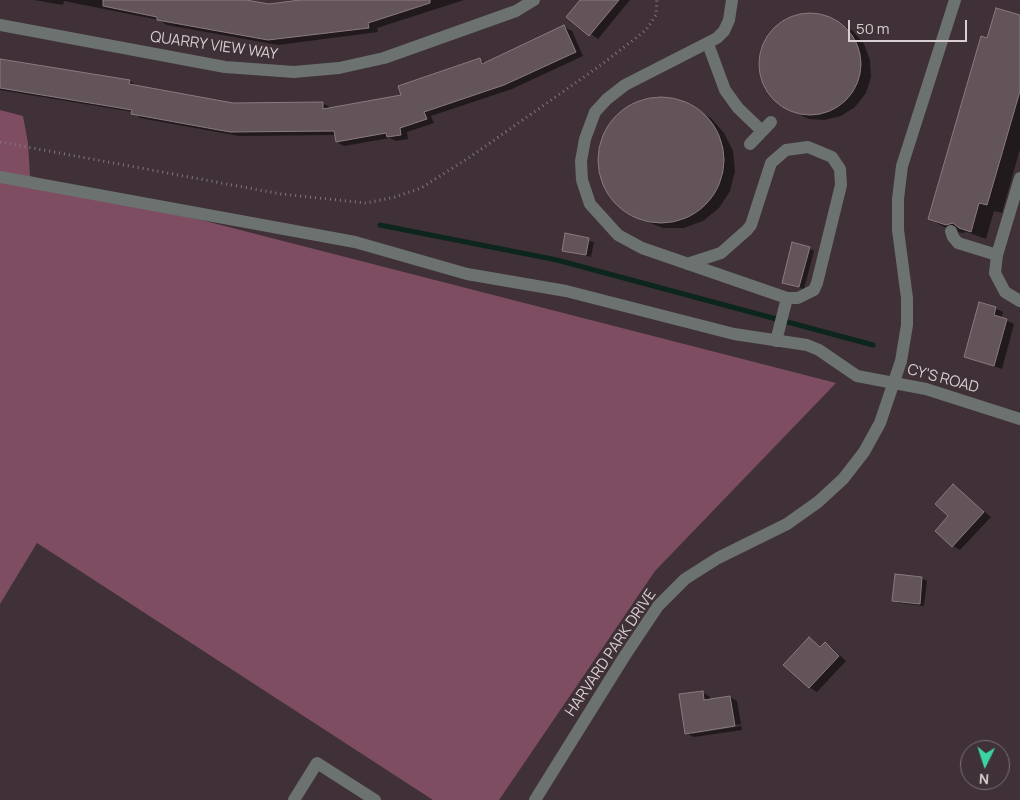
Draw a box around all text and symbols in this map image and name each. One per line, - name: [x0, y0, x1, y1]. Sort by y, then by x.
- scale bar: [850, 10, 969, 42]
- text: 50 m: [856, 18, 890, 39]
- street label: QUARRY VIEW WAY: [149, 28, 279, 64]
- street label: CY'S ROAD: [905, 361, 981, 397]
- street label: HARVARD PARK DRIVE: [562, 586, 660, 720]
- north arrow: [960, 740, 1010, 790]
- text: N: [978, 770, 990, 789]

